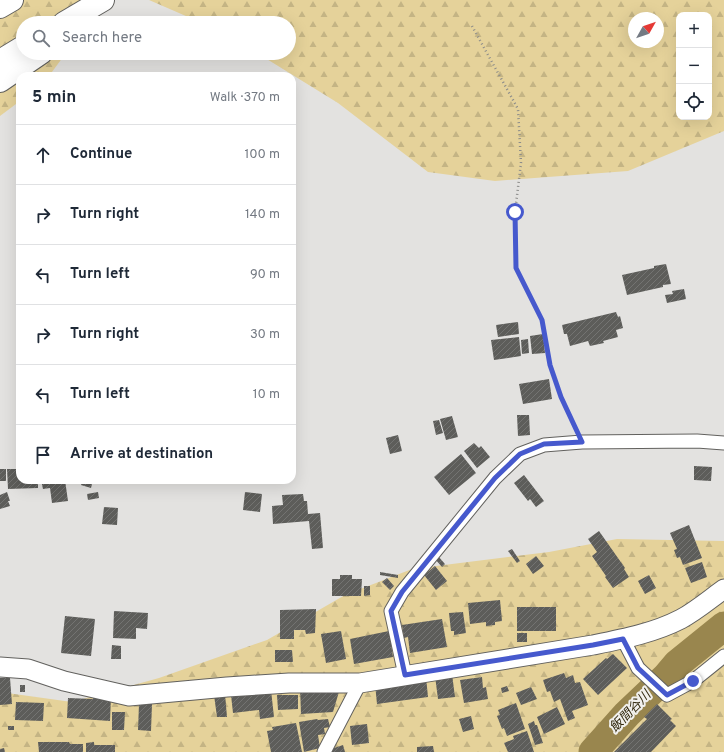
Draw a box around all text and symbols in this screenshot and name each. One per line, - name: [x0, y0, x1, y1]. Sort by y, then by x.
- north arrow: [628, 12, 664, 48]
- map controls: [676, 12, 712, 120]
- button: +: [676, 12, 712, 48]
- search box: [16, 16, 296, 60]
- icon: search: [30, 27, 52, 49]
- text: Search here: [62, 29, 142, 48]
- button: −: [676, 48, 712, 84]
- button: locate: [676, 84, 712, 120]
- text: 5 min: [32, 87, 76, 109]
- text: Walk · 370 m: [210, 90, 280, 106]
- icon: ahead: [32, 144, 54, 166]
- text: Continue: [70, 145, 132, 164]
- text: 100 m: [244, 147, 280, 163]
- route start: [506, 203, 524, 221]
- icon: right: [32, 204, 54, 226]
- text: Turn right: [70, 205, 139, 224]
- text: 140 m: [245, 207, 280, 223]
- icon: left: [32, 264, 54, 286]
- text: Turn left: [70, 265, 130, 284]
- text: 90 m: [250, 267, 280, 283]
- icon: right: [32, 324, 54, 346]
- text: Turn right: [70, 325, 139, 344]
- text: 30 m: [250, 327, 280, 343]
- icon: left: [32, 384, 54, 406]
- text: Turn left: [70, 385, 130, 404]
- text: 10 m: [253, 387, 280, 403]
- icon: arrive: [32, 444, 54, 466]
- text: Arrive at destination: [70, 445, 213, 464]
- route end: [684, 672, 702, 690]
- water label: 飯間谷川: [607, 686, 656, 736]

